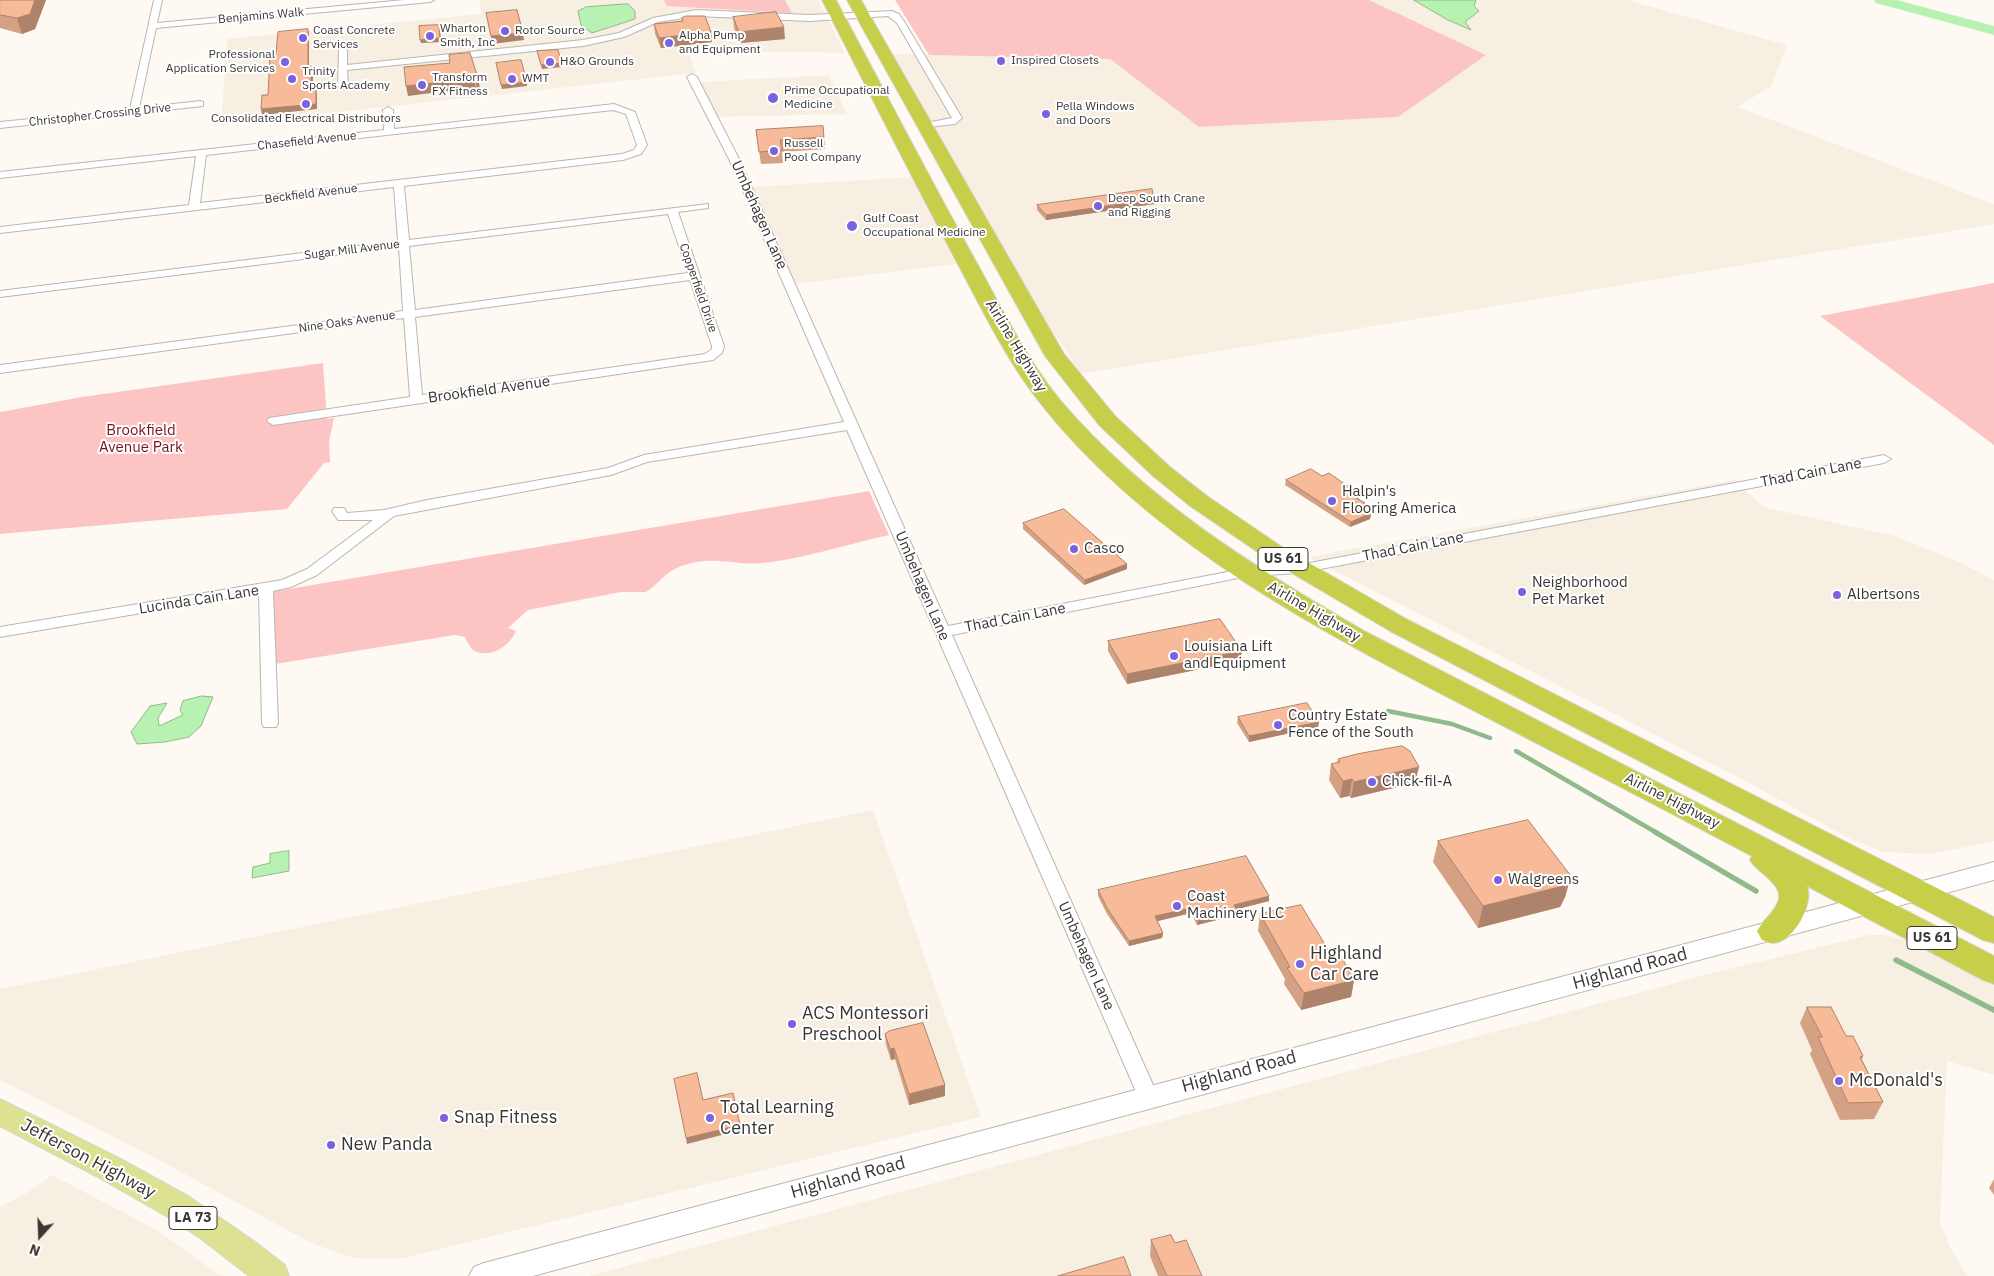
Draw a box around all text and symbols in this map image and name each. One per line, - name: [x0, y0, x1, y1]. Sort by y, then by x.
- street label: Benjamins Walk: [217, 5, 305, 27]
- place label: Wharton Smith, Inc: [440, 22, 495, 50]
- place label: Coast Concrete Services: [313, 24, 395, 52]
- place label: Rotor Source: [515, 24, 585, 38]
- marker: Rotor Source: [499, 25, 511, 37]
- place label: Alpha Pump and Equipment: [679, 29, 761, 57]
- marker: Wharton Smith, Inc: [424, 30, 436, 42]
- marker: Coast Concrete Services: [297, 32, 309, 44]
- marker: Alpha Pump and Equipment: [663, 37, 675, 49]
- place label: Professional Application Services: [166, 48, 275, 76]
- place label: Inspired Closets: [1011, 54, 1099, 68]
- place label: H&O Grounds: [560, 55, 634, 69]
- marker: Inspired Closets: [995, 55, 1007, 67]
- marker: Professional Application Services: [279, 56, 291, 68]
- marker: H&O Grounds: [544, 56, 556, 68]
- place label: Trinity Sports Academy: [302, 65, 390, 93]
- place label: Transform FX Fitness: [432, 71, 488, 99]
- place label: WMT: [522, 72, 549, 86]
- marker: Trinity Sports Academy: [286, 73, 298, 85]
- marker: WMT: [506, 73, 518, 85]
- marker: Transform FX Fitness: [416, 79, 428, 91]
- place label: Prime Occupational Medicine: [784, 84, 890, 112]
- marker: Prime Occupational Medicine: [766, 91, 780, 105]
- marker: Consolidated Electrical Distributors: [300, 98, 312, 110]
- street label: Christopher Crossing Drive: [28, 100, 172, 130]
- place label: Pella Windows and Doors: [1056, 100, 1134, 128]
- marker: Pella Windows and Doors: [1040, 108, 1052, 120]
- place label: Consolidated Electrical Distributors: [211, 112, 401, 126]
- street label: Chasefield Avenue: [257, 129, 357, 153]
- place label: Russell Pool Company: [784, 137, 861, 165]
- marker: Russell Pool Company: [768, 145, 780, 157]
- street label: Umbehagen Lane: [727, 158, 791, 272]
- street label: Beckfield Avenue: [264, 181, 358, 207]
- place label: Deep South Crane and Rigging: [1108, 192, 1205, 220]
- marker: Deep South Crane and Rigging: [1092, 200, 1104, 212]
- place label: Gulf Coast Occupational Medicine: [863, 212, 986, 240]
- marker: Gulf Coast Occupational Medicine: [845, 219, 859, 233]
- street label: Sugar Mill Avenue: [304, 237, 400, 263]
- street label: Copperfield Drive: [676, 241, 720, 335]
- street label: Airline Highway: [981, 297, 1051, 395]
- street label: Nine Oaks Avenue: [298, 308, 396, 336]
- street label: Brookfield Avenue: [427, 373, 551, 407]
- park label: Brookfield Avenue Park: [99, 422, 183, 457]
- street label: Thad Cain Lane: [1759, 454, 1863, 492]
- place label: Halpin's Flooring America: [1342, 483, 1456, 518]
- marker: Halpin's Flooring America: [1326, 495, 1338, 507]
- street label: Thad Cain Lane: [1361, 528, 1465, 566]
- street label: Umbehagen Lane: [891, 529, 953, 643]
- place label: Casco: [1084, 540, 1124, 558]
- marker: Casco: [1068, 543, 1080, 555]
- road number: US 61: [1258, 548, 1308, 570]
- place label: Neighborhood Pet Market: [1532, 574, 1628, 609]
- street label: Airline Highway: [1264, 578, 1364, 646]
- street label: Lucinda Cain Lane: [138, 582, 260, 618]
- marker: Neighborhood Pet Market: [1516, 586, 1528, 598]
- place label: Albertsons: [1847, 586, 1920, 604]
- marker: Albertsons: [1831, 589, 1843, 601]
- street label: Thad Cain Lane: [963, 599, 1067, 637]
- place label: Louisiana Lift and Equipment: [1184, 638, 1286, 673]
- marker: Louisiana Lift and Equipment: [1168, 650, 1180, 662]
- place label: Country Estate Fence of the South: [1288, 707, 1414, 742]
- marker: Country Estate Fence of the South: [1272, 719, 1284, 731]
- street label: Airline Highway: [1621, 769, 1723, 833]
- place label: Chick-fil-A: [1382, 773, 1452, 791]
- marker: Chick-fil-A: [1366, 776, 1378, 788]
- place label: Walgreens: [1508, 871, 1579, 889]
- marker: Walgreens: [1492, 874, 1504, 886]
- place label: Coast Machinery LLC: [1187, 888, 1284, 923]
- street label: Umbehagen Lane: [1054, 899, 1118, 1013]
- marker: Coast Machinery LLC: [1171, 900, 1183, 912]
- road number: US 61: [1907, 926, 1957, 950]
- place label: Highland Car Care: [1310, 943, 1382, 986]
- street label: Highland Road: [1570, 943, 1690, 995]
- marker: Highland Car Care: [1294, 958, 1306, 970]
- place label: ACS Montessori Preschool: [802, 1003, 929, 1046]
- marker: ACS Montessori Preschool: [786, 1018, 798, 1030]
- street label: Highland Road: [1179, 1046, 1299, 1098]
- place label: McDonald's: [1849, 1070, 1943, 1092]
- marker: McDonald's: [1833, 1075, 1845, 1087]
- place label: Total Learning Center: [720, 1097, 834, 1140]
- place label: Snap Fitness: [454, 1107, 557, 1129]
- marker: Snap Fitness: [438, 1112, 450, 1124]
- marker: Total Learning Center: [704, 1112, 716, 1124]
- street label: Jefferson Highway: [17, 1114, 159, 1204]
- place label: New Panda: [341, 1134, 432, 1156]
- marker: New Panda: [325, 1139, 337, 1151]
- street label: Highland Road: [788, 1152, 908, 1204]
- road number: LA 73: [169, 1206, 217, 1230]
- north arrow: [15, 1211, 65, 1261]
- text: N: [27, 1240, 43, 1260]

